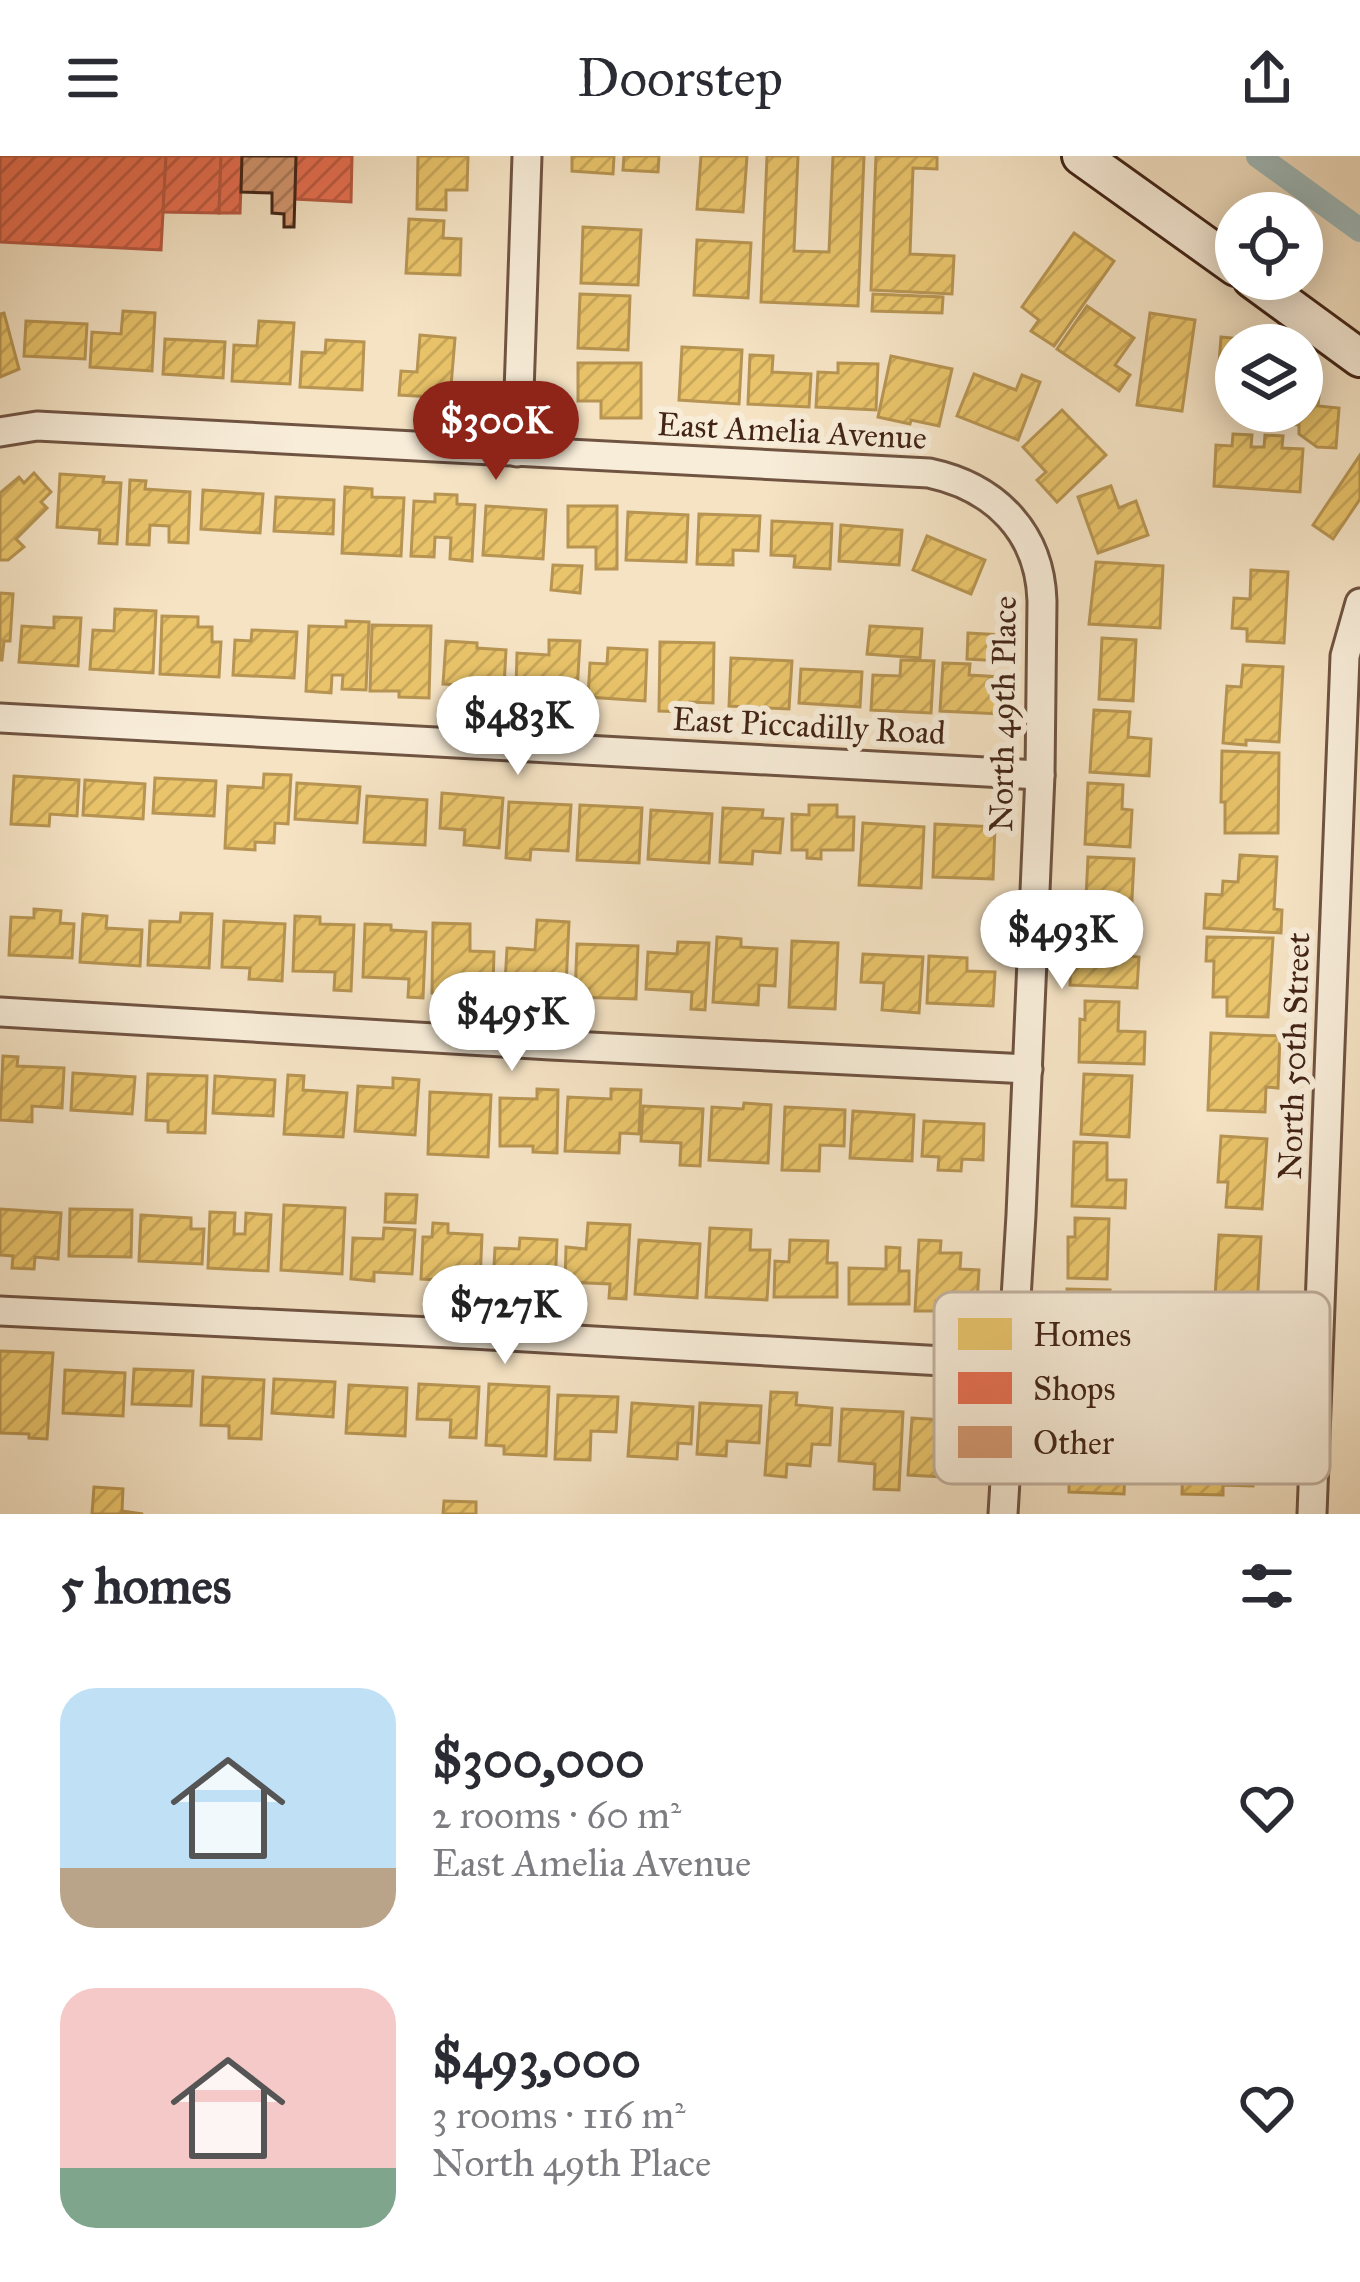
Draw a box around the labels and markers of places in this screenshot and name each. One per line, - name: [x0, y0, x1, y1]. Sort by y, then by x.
- pin: $300K: [412, 381, 580, 483]
- pin: $483K: [434, 676, 602, 778]
- pin: $493K: [978, 890, 1146, 992]
- pin: $495K: [428, 972, 596, 1074]
- pin: $727K: [421, 1265, 589, 1367]

